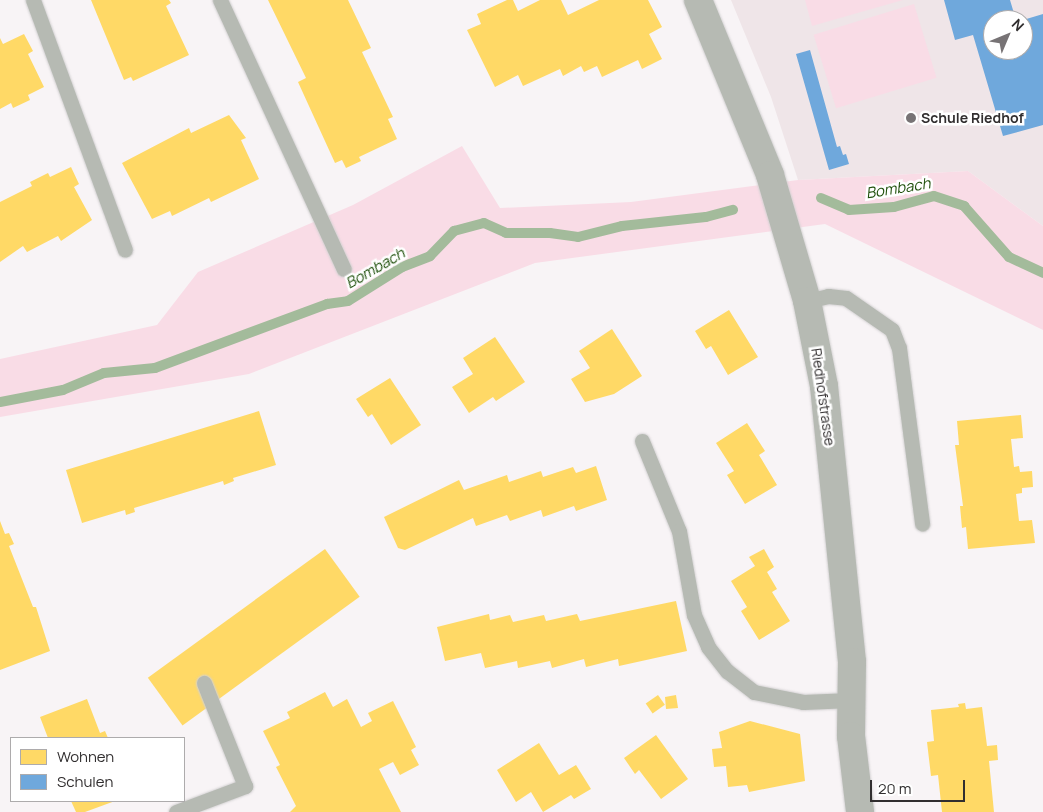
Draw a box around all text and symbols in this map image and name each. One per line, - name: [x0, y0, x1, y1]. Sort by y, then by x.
- north arrow: [983, 10, 1033, 60]
- text: N: [1008, 14, 1029, 35]
- place label: Schule Riedhof: [921, 110, 1024, 126]
- marker: Schule Riedhof: [905, 112, 917, 124]
- water label: Bombach: [864, 174, 932, 202]
- water label: Bombach: [342, 244, 408, 292]
- street label: Riedhofstrasse: [808, 347, 838, 447]
- legend: [10, 737, 185, 802]
- text: Wohnen: [57, 746, 114, 767]
- scale bar: [873, 770, 968, 802]
- text: Schulen: [57, 771, 113, 792]
- text: 20 m: [878, 778, 911, 799]

